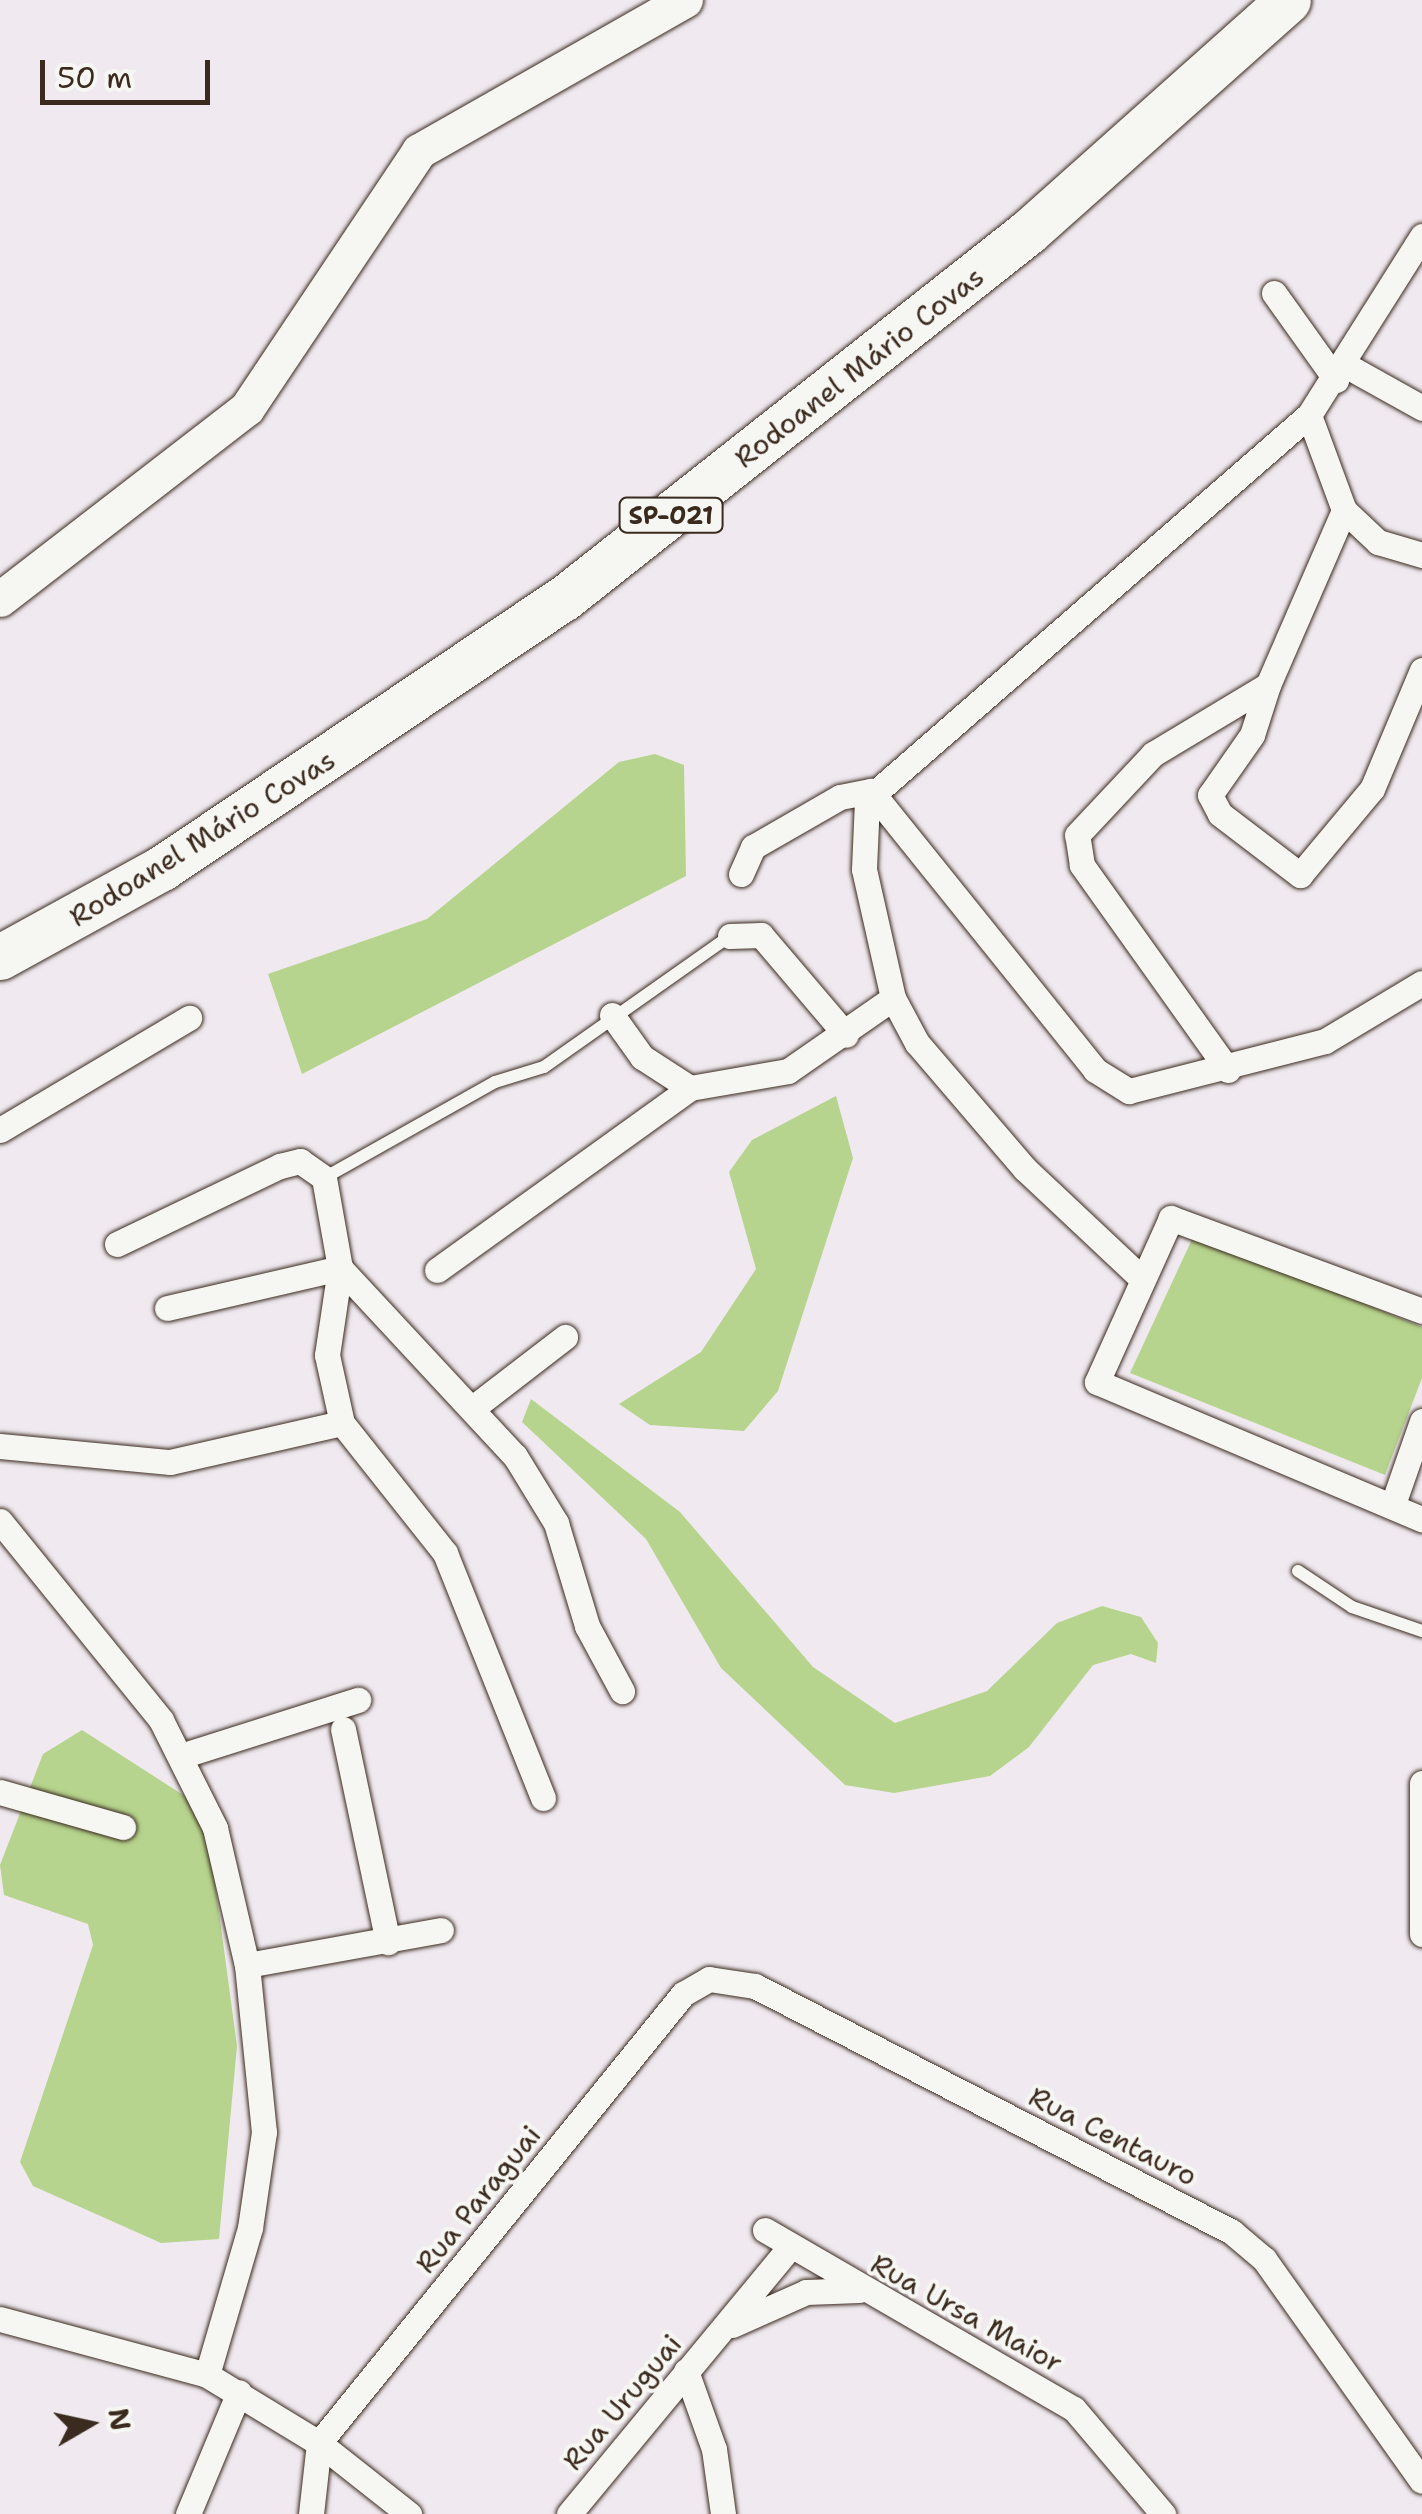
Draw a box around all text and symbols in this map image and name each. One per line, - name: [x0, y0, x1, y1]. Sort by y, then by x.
- scale bar: [45, 40, 215, 102]
- text: 50 m: [57, 57, 132, 98]
- street label: Rodoanel Mário Covas: [728, 259, 990, 475]
- road number: SP-021: [618, 495, 724, 535]
- street label: Rodoanel Mário Covas: [63, 742, 341, 934]
- street label: Rua Centauro: [1023, 2079, 1203, 2193]
- street label: Rua Paraguai: [408, 2118, 548, 2280]
- street label: Rua Ursa Maior: [865, 2246, 1069, 2380]
- street label: Rua Uruguai: [556, 2327, 688, 2477]
- north arrow: [40, 2374, 140, 2474]
- text: N: [99, 2405, 140, 2433]

